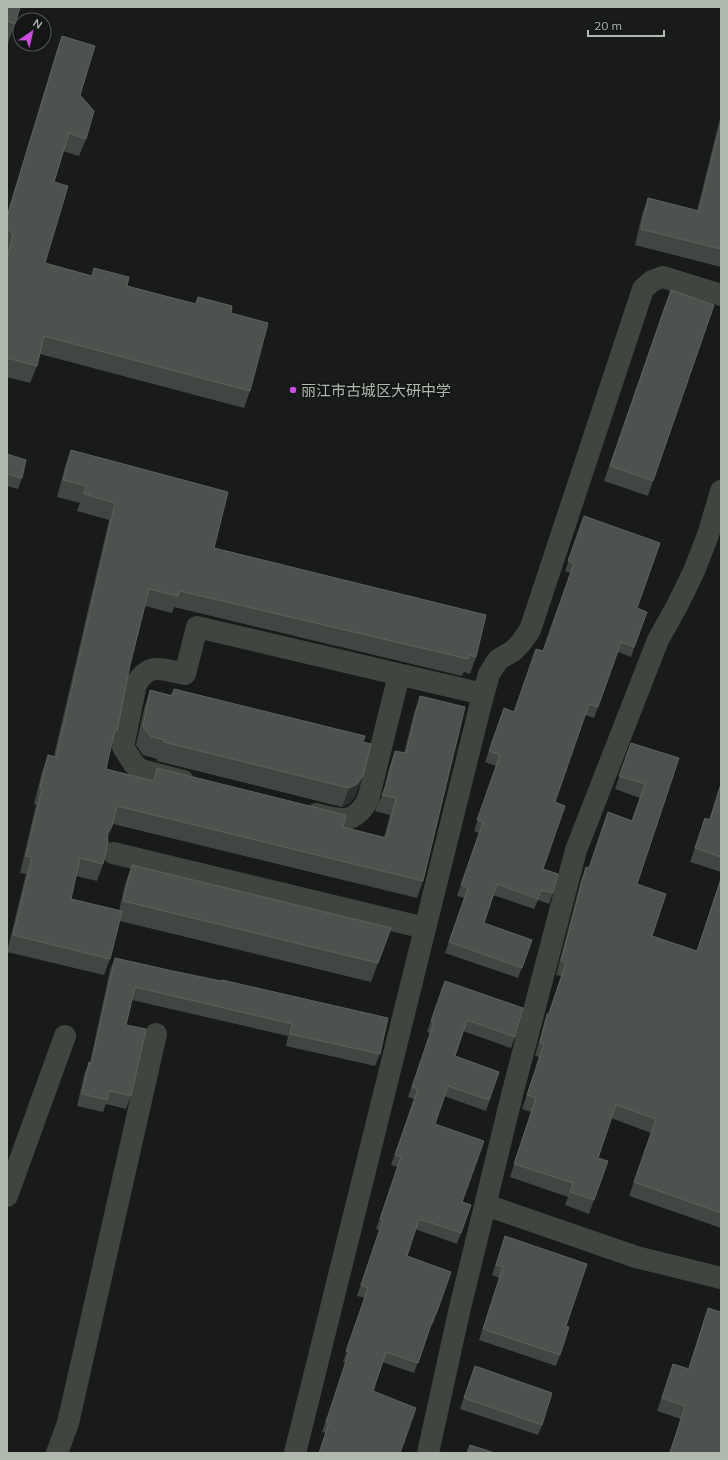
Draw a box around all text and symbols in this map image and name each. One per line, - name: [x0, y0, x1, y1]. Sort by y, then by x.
- north arrow: [12, 12, 52, 52]
- scale bar: [588, 12, 664, 38]
- text: N: [30, 16, 45, 32]
- text: 20 m: [594, 18, 622, 33]
- place label: 丽江市古城区大研中学: [301, 381, 451, 400]
- marker: 丽江市古城区大研中学: [288, 385, 298, 395]

